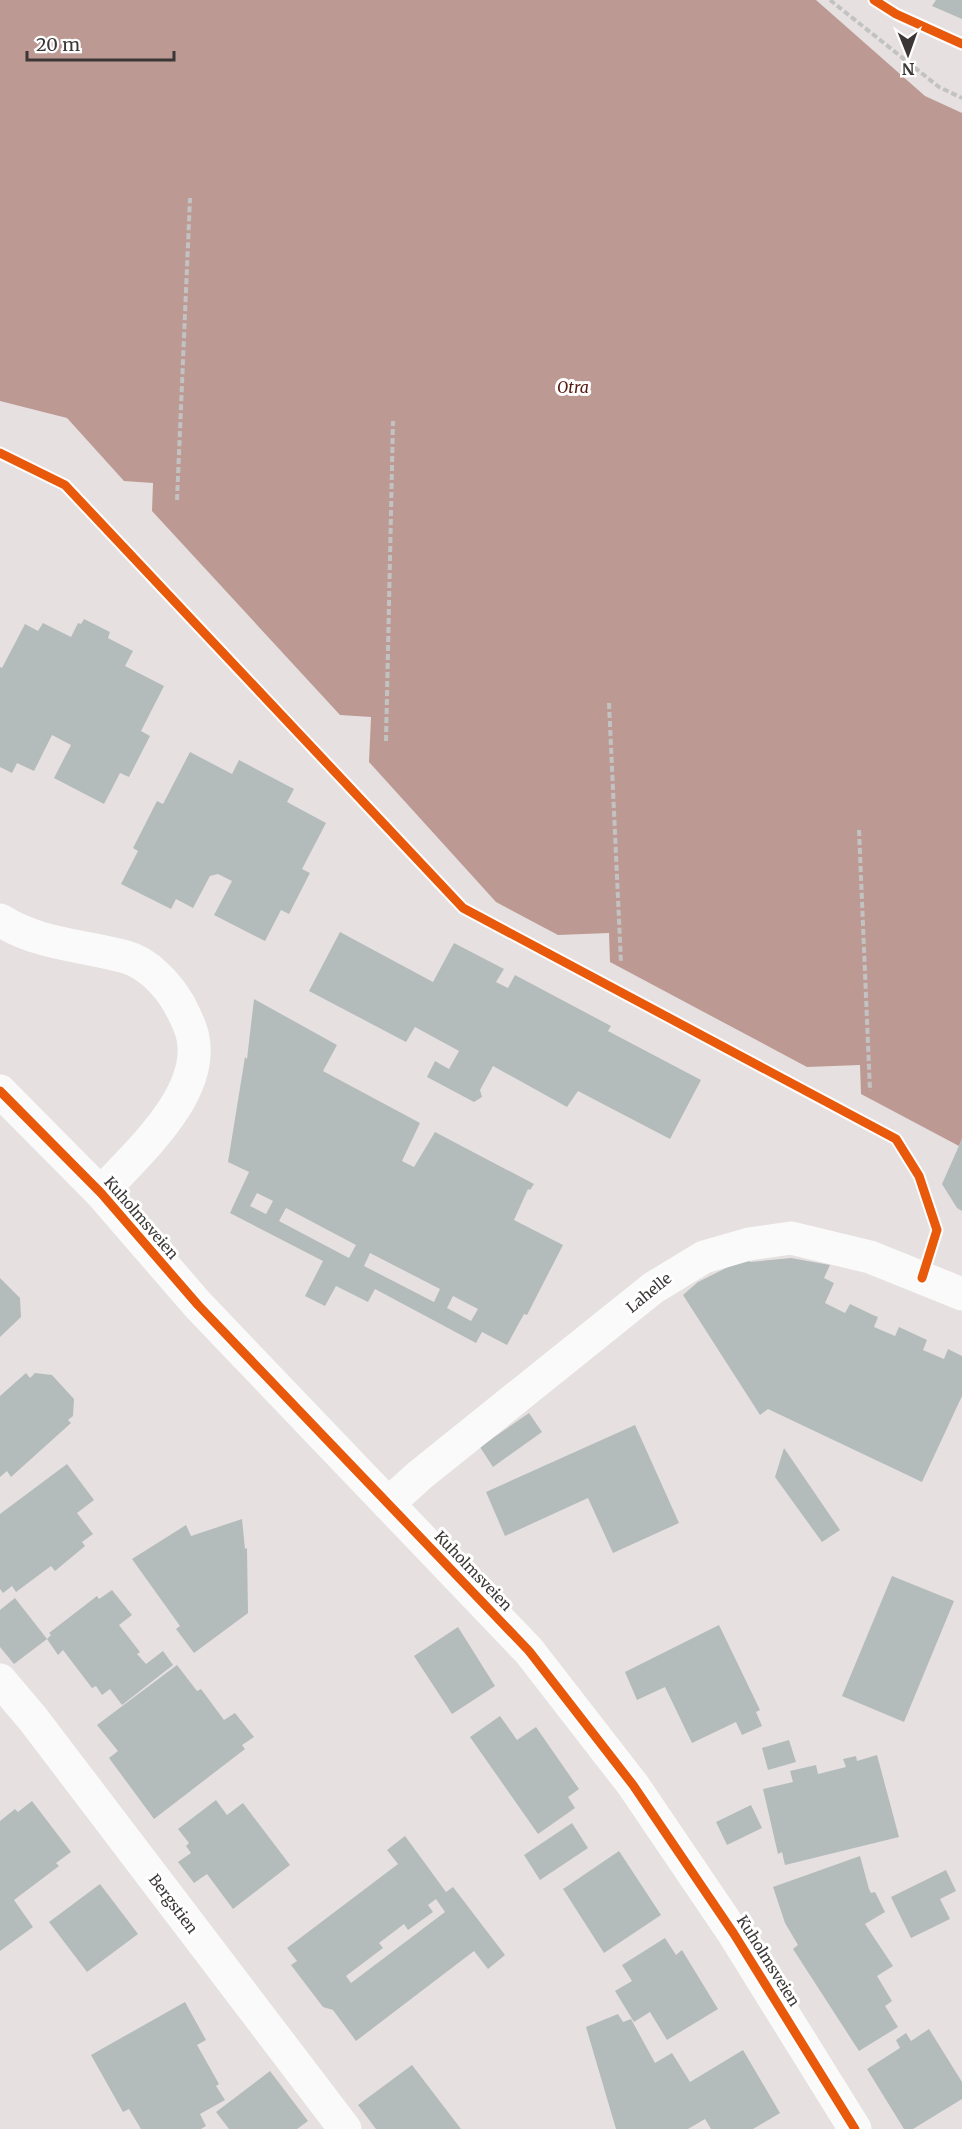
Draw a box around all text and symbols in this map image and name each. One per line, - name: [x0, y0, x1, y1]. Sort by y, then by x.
- scale bar: [27, 24, 174, 62]
- north arrow: [878, 24, 938, 84]
- text: 20 m: [36, 33, 80, 56]
- text: N: [901, 59, 915, 79]
- water label: Otra: [557, 377, 589, 397]
- street label: Kuholmsveien: [100, 1172, 183, 1263]
- street label: Lahelle: [622, 1269, 675, 1317]
- street label: Kuholmsveien: [430, 1527, 516, 1615]
- street label: Bergstien: [145, 1870, 202, 1937]
- street label: Kuholmsveien: [733, 1912, 804, 2010]

